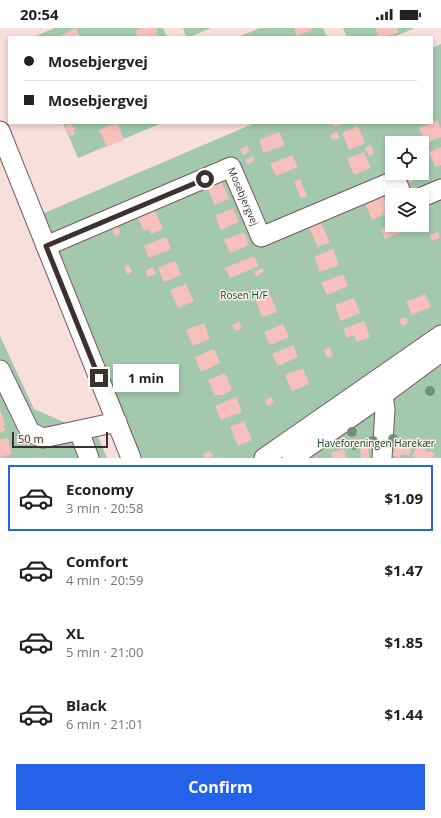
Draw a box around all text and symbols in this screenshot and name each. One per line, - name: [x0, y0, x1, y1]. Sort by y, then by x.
- text: 20:54: [20, 4, 59, 24]
- text: Mosebjergvej: [48, 51, 148, 71]
- text: Mosebjergvej: [48, 90, 148, 110]
- map controls: [385, 136, 429, 232]
- button: locate: [385, 136, 429, 180]
- street label: Mosebjergvej: [225, 165, 262, 228]
- route start: [196, 170, 214, 188]
- button: layers: [385, 188, 429, 232]
- park label: Rosen H/F: [220, 288, 268, 302]
- callout: 1 min: [113, 364, 179, 392]
- route end: [90, 369, 108, 387]
- text: 1 min: [128, 369, 164, 387]
- scale bar: [12, 430, 108, 449]
- text: 50 m: [18, 431, 44, 446]
- park label: Haveforeningen Harekær: [317, 436, 435, 450]
- text: Economy: [66, 479, 134, 499]
- icon: car: [18, 480, 54, 516]
- text: $1.09: [384, 488, 423, 508]
- text: 3 min · 20:58: [66, 499, 143, 517]
- text: Comfort: [66, 551, 128, 571]
- icon: car: [18, 552, 54, 588]
- text: $1.47: [384, 560, 423, 580]
- text: 4 min · 20:59: [66, 571, 143, 589]
- text: XL: [66, 623, 84, 643]
- icon: car: [18, 624, 54, 660]
- text: $1.85: [384, 632, 423, 652]
- text: 5 min · 21:00: [66, 643, 143, 661]
- text: Black: [66, 695, 107, 715]
- icon: car: [18, 696, 54, 732]
- text: $1.44: [384, 704, 423, 724]
- text: 6 min · 21:01: [66, 715, 143, 733]
- button: Confirm: [16, 764, 425, 810]

